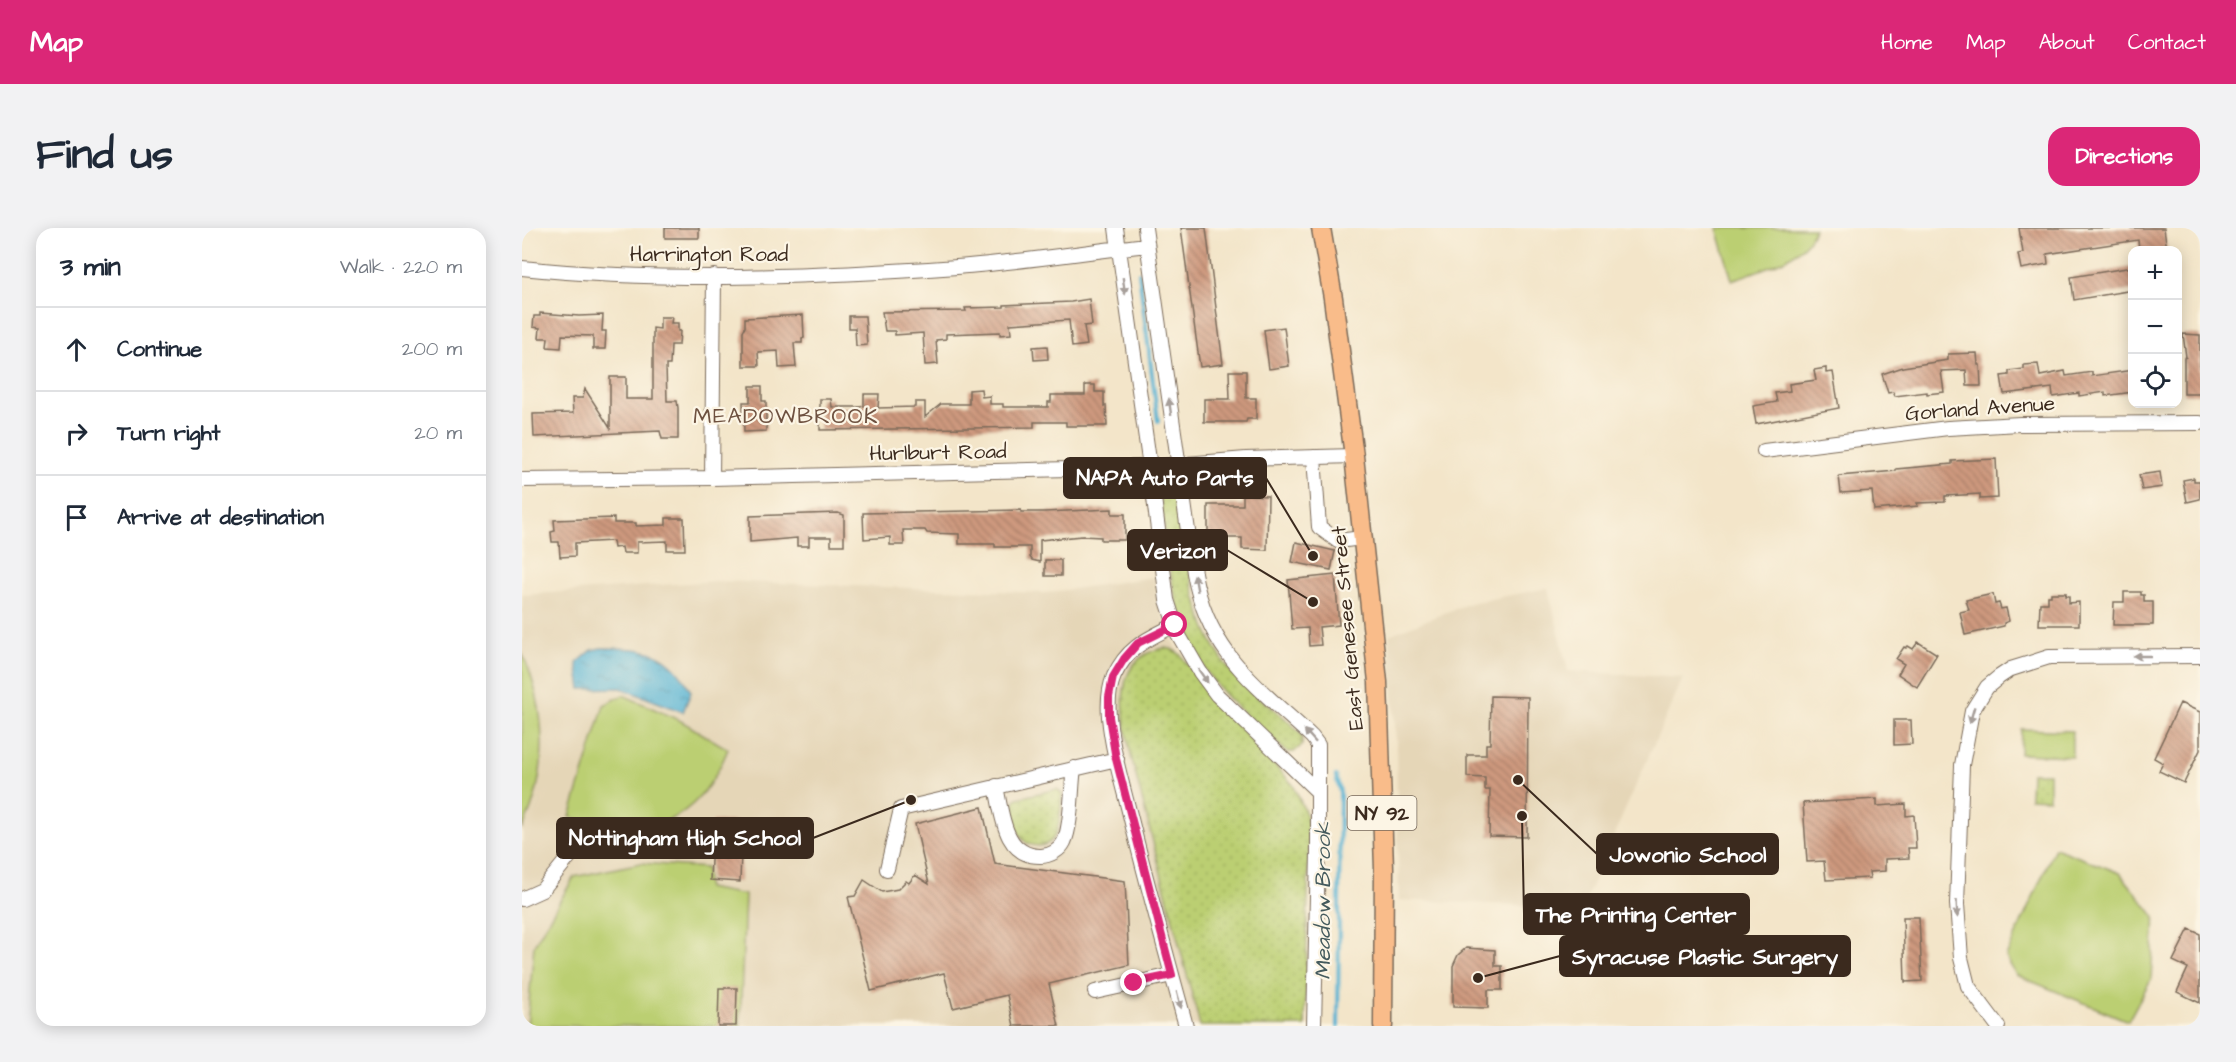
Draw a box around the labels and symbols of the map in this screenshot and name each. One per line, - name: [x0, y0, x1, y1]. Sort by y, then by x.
- street label: Harrington Road: [630, 240, 788, 271]
- one-way arrow: [1119, 277, 1129, 296]
- street label: Gorland Avenue: [1904, 389, 2056, 428]
- one-way arrow: [1166, 397, 1175, 416]
- district label: MEADOWBROOK: [693, 401, 879, 432]
- street label: Hurlburt Road: [869, 437, 1007, 468]
- callout: NAPA Auto Parts: [1064, 458, 1266, 498]
- text: NAPA Auto Parts: [1076, 463, 1254, 494]
- street label: East Genesee Street: [1324, 524, 1371, 731]
- callout: Verizon: [1128, 530, 1227, 570]
- text: Verizon: [1139, 536, 1216, 567]
- one-way arrow: [1191, 574, 1200, 593]
- route start: [1161, 611, 1187, 637]
- one-way arrow: [2132, 651, 2151, 661]
- one-way arrow: [1197, 669, 1209, 684]
- one-way arrow: [1967, 706, 1976, 724]
- one-way arrow: [1304, 729, 1317, 744]
- road number: NY 92: [1348, 796, 1416, 830]
- callout: Nottingham High School: [557, 818, 813, 858]
- water label: Meadow Brook: [1308, 822, 1339, 980]
- text: Nottingham High School: [569, 823, 802, 855]
- callout: Jowonio School: [1597, 834, 1778, 874]
- text: Jowonio School: [1609, 840, 1767, 871]
- callout: The Printing Center: [1524, 894, 1749, 934]
- one-way arrow: [1953, 899, 1962, 918]
- text: The Printing Center: [1535, 900, 1737, 932]
- callout: Syracuse Plastic Surgery: [1560, 936, 1850, 976]
- text: Syracuse Plastic Surgery: [1571, 942, 1839, 975]
- route end: [1120, 969, 1146, 995]
- one-way arrow: [1175, 991, 1184, 1009]

